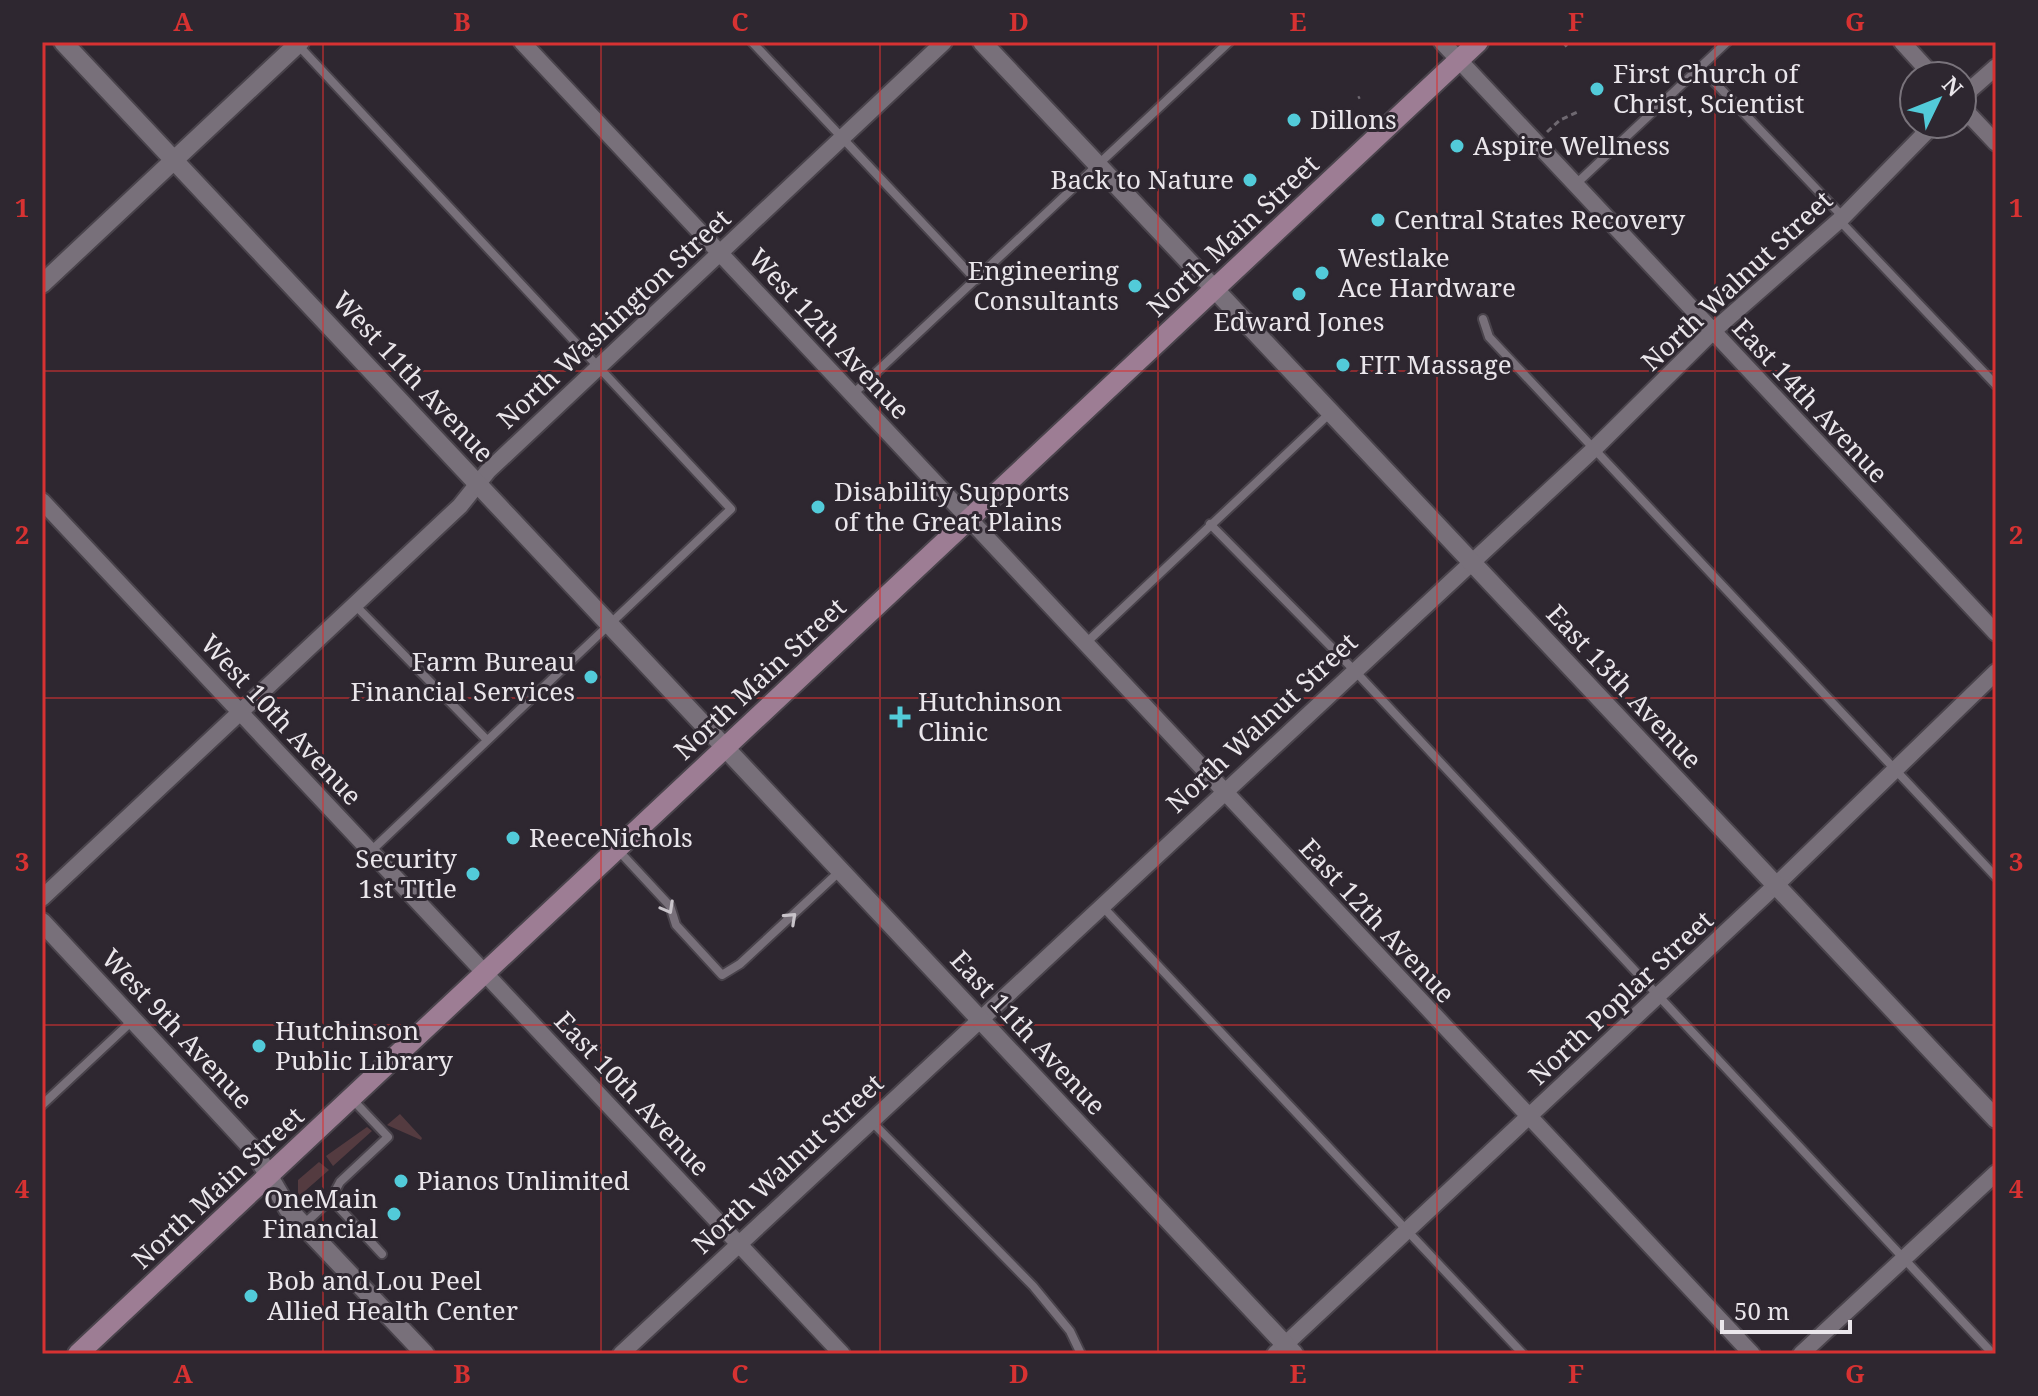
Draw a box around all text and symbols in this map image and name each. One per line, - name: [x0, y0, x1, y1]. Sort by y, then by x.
- text: A: [173, 3, 193, 39]
- text: B: [453, 3, 471, 39]
- text: C: [731, 3, 749, 39]
- text: D: [1009, 3, 1029, 39]
- text: E: [1290, 3, 1307, 39]
- text: F: [1568, 3, 1584, 39]
- text: G: [1845, 3, 1865, 39]
- place label: First Church of Christ, Scientist: [1613, 55, 1804, 121]
- north arrow: [1898, 60, 1978, 140]
- text: N: [1936, 69, 1970, 102]
- marker: First Church of Christ, Scientist: [1588, 80, 1606, 98]
- place label: Dillons: [1310, 101, 1397, 137]
- marker: Dillons: [1285, 111, 1303, 129]
- place label: Aspire Wellness: [1473, 127, 1670, 163]
- marker: Aspire Wellness: [1448, 137, 1466, 155]
- street label: North Main Street: [1139, 146, 1326, 324]
- place label: Back to Nature: [1050, 161, 1234, 197]
- marker: Back to Nature: [1241, 171, 1259, 189]
- street label: North Walnut Street: [1633, 182, 1840, 378]
- text: 1: [15, 189, 29, 225]
- text: 1: [2009, 189, 2023, 225]
- street label: North Washington Street: [489, 200, 738, 436]
- place label: Central States Recovery: [1394, 201, 1685, 237]
- marker: Central States Recovery: [1369, 211, 1387, 229]
- place label: Westlake Ace Hardware: [1338, 239, 1516, 305]
- street label: West 12th Avenue: [741, 240, 918, 427]
- place label: Engineering Consultants: [968, 252, 1119, 318]
- marker: Westlake Ace Hardware: [1313, 264, 1331, 282]
- marker: Engineering Consultants: [1126, 277, 1144, 295]
- street label: West 11th Avenue: [325, 283, 502, 470]
- marker: Edward Jones: [1290, 285, 1308, 303]
- place label: Edward Jones: [1214, 303, 1384, 339]
- street label: East 14th Avenue: [1725, 310, 1896, 490]
- place label: FIT Massage: [1359, 346, 1512, 382]
- marker: FIT Massage: [1334, 356, 1352, 374]
- place label: Disability Supports of the Great Plains: [834, 473, 1070, 539]
- marker: Disability Supports of the Great Plains: [809, 498, 827, 516]
- text: 2: [15, 516, 29, 552]
- text: 2: [2009, 516, 2023, 552]
- street label: North Main Street: [666, 589, 853, 767]
- street label: East 13th Avenue: [1539, 596, 1710, 776]
- street label: North Walnut Street: [1158, 624, 1365, 820]
- street label: West 10th Avenue: [193, 626, 370, 813]
- place label: Farm Bureau Financial Services: [350, 643, 575, 709]
- marker: Farm Bureau Financial Services: [582, 668, 600, 686]
- place label: Hutchinson Clinic: [918, 683, 1062, 749]
- marker: Hutchinson Clinic: [889, 706, 911, 728]
- place label: ReeceNichols: [529, 819, 693, 855]
- marker: ReeceNichols: [504, 829, 522, 847]
- street label: East 12th Avenue: [1292, 830, 1463, 1010]
- place label: Security 1st TItle: [355, 840, 457, 906]
- text: 3: [15, 843, 29, 879]
- text: 3: [2009, 843, 2023, 879]
- marker: Security 1st TItle: [464, 865, 482, 883]
- one-way arrow: [658, 900, 673, 914]
- street label: North Poplar Street: [1520, 902, 1721, 1092]
- one-way arrow: [781, 913, 796, 927]
- street label: West 9th Avenue: [94, 940, 262, 1116]
- street label: East 11th Avenue: [943, 942, 1114, 1122]
- street label: East 10th Avenue: [547, 1003, 718, 1183]
- place label: Hutchinson Public Library: [275, 1012, 453, 1078]
- marker: Hutchinson Public Library: [250, 1037, 268, 1055]
- street label: North Walnut Street: [684, 1065, 891, 1261]
- street label: North Main Street: [124, 1098, 311, 1276]
- place label: Pianos Unlimited: [417, 1162, 630, 1198]
- text: 4: [15, 1170, 30, 1206]
- text: 4: [2009, 1170, 2024, 1206]
- marker: Pianos Unlimited: [392, 1172, 410, 1190]
- place label: OneMain Financial: [262, 1180, 378, 1246]
- marker: OneMain Financial: [385, 1205, 403, 1223]
- place label: Bob and Lou Peel Allied Health Center: [267, 1262, 518, 1328]
- scale bar: [1722, 1284, 1850, 1334]
- marker: Bob and Lou Peel Allied Health Center: [242, 1287, 260, 1305]
- text: 50 m: [1734, 1294, 1790, 1327]
- text: A: [173, 1355, 193, 1391]
- text: B: [453, 1355, 471, 1391]
- text: C: [731, 1355, 749, 1391]
- text: D: [1009, 1355, 1029, 1391]
- text: E: [1290, 1355, 1307, 1391]
- text: F: [1568, 1355, 1584, 1391]
- text: G: [1845, 1355, 1865, 1391]

